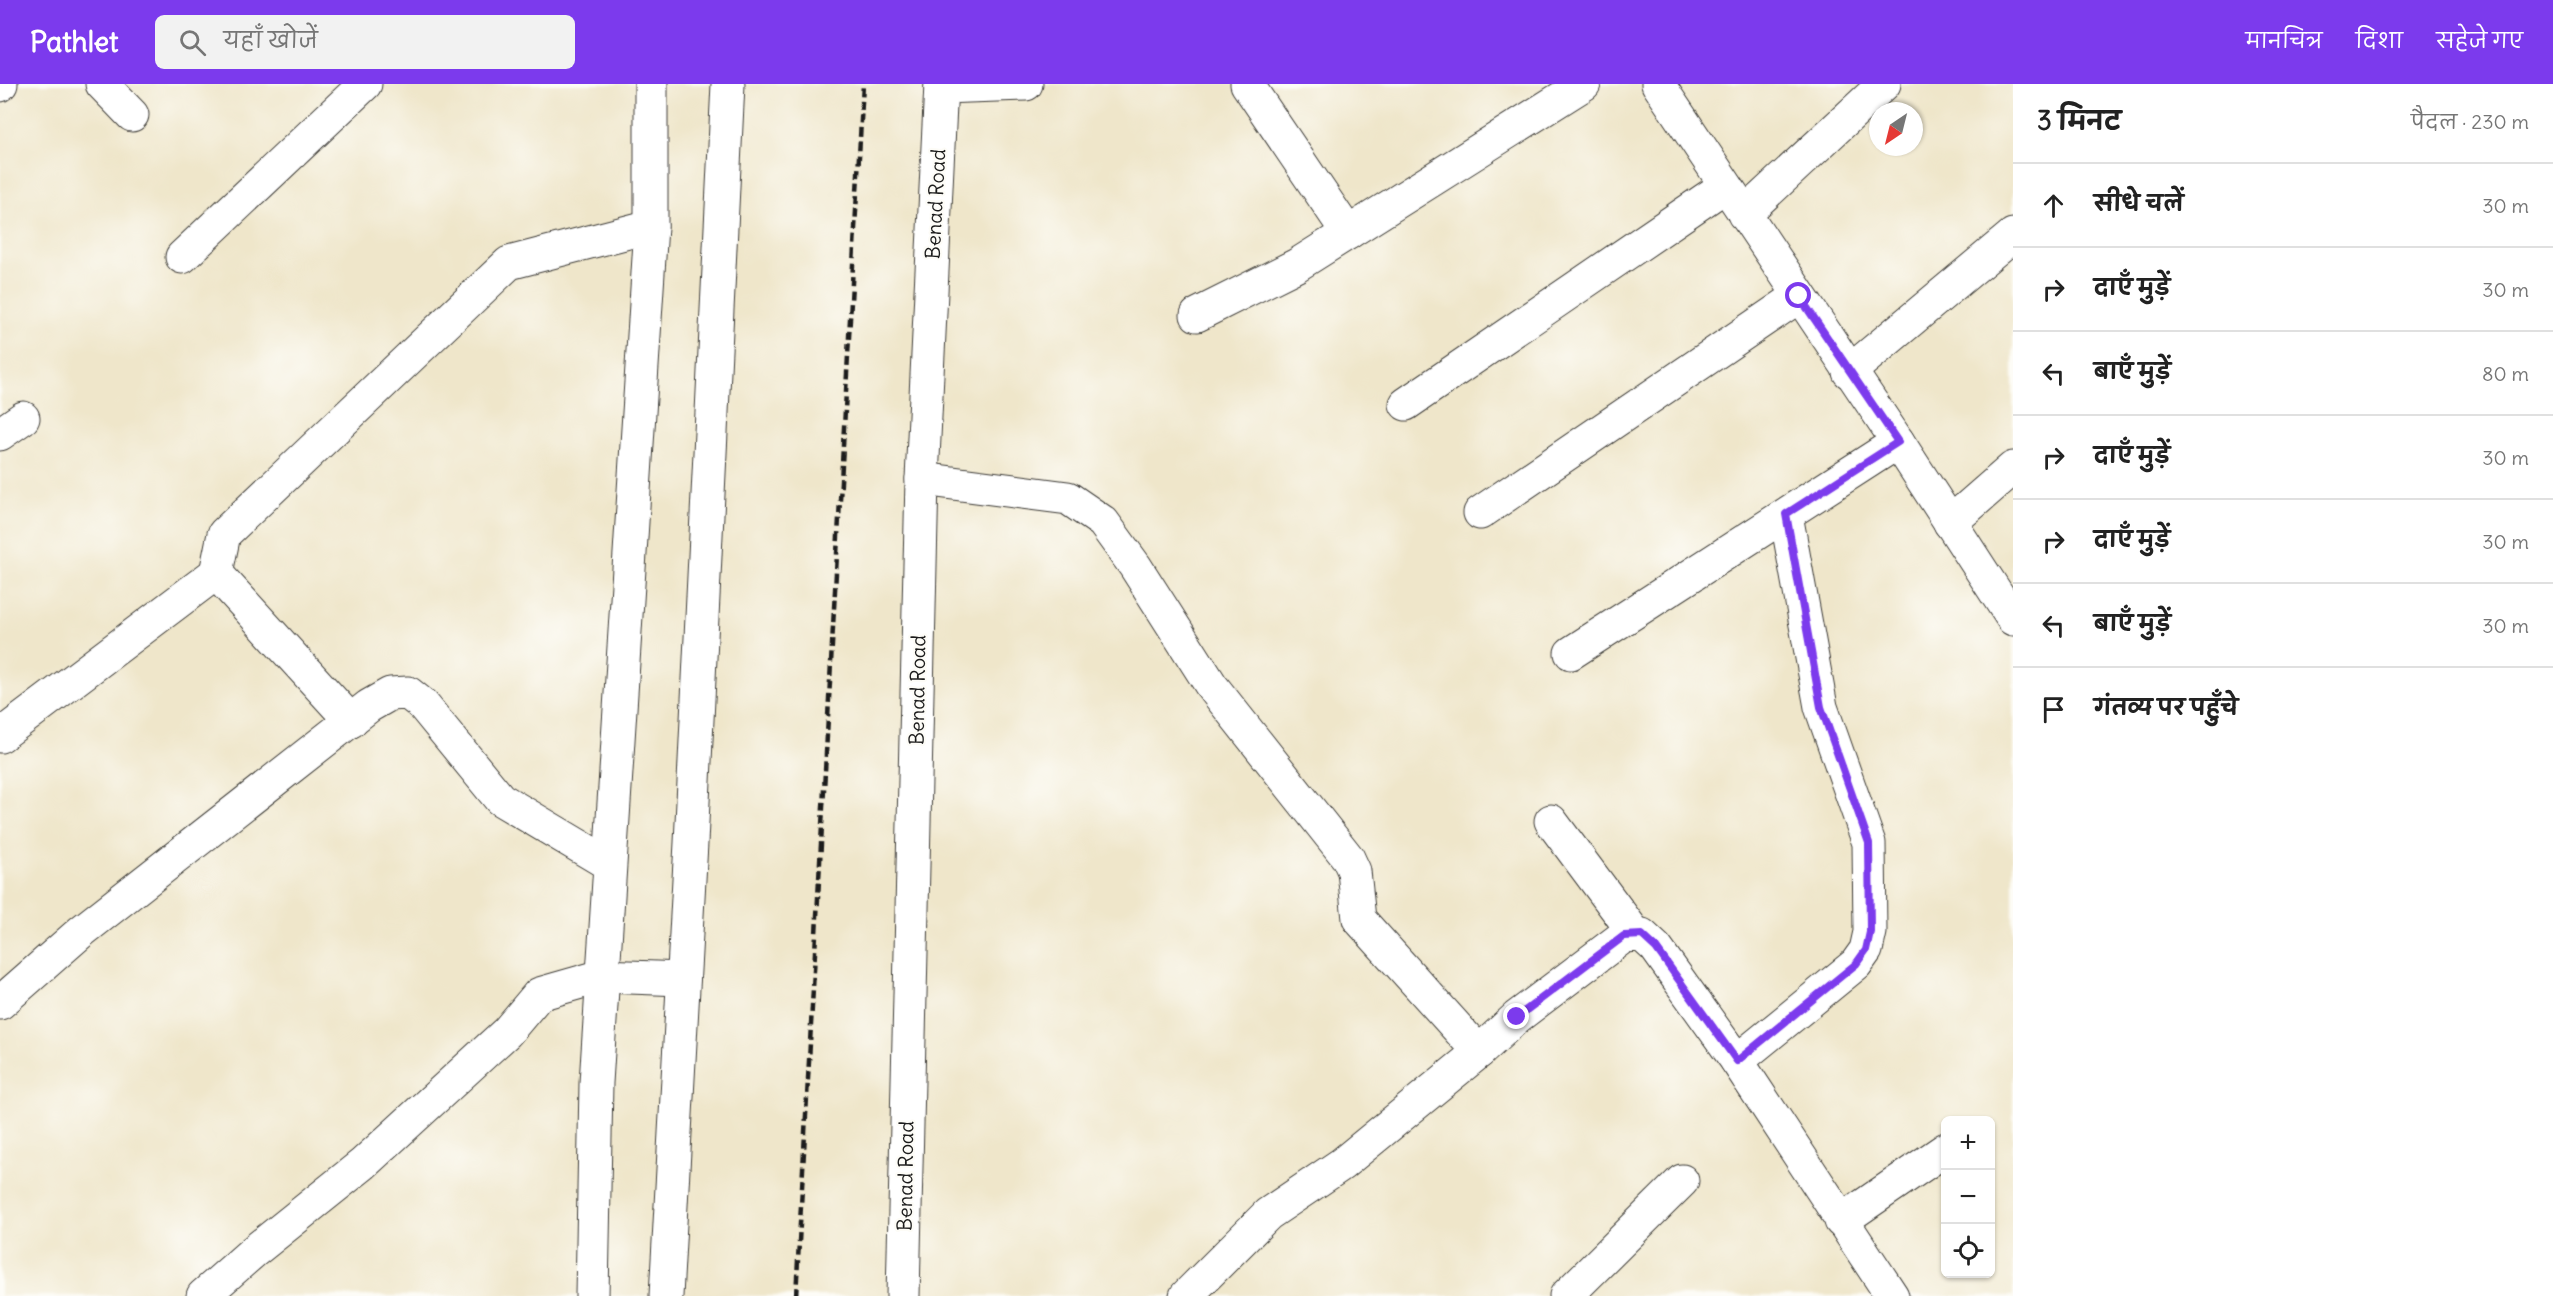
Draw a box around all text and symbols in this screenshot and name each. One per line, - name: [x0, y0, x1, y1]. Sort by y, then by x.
- search box: [155, 15, 575, 69]
- text: Pathlet: [30, 24, 119, 60]
- icon: search: [176, 26, 209, 59]
- text: यहाँ खोजें: [224, 26, 318, 54]
- text: मानचित्र: [2245, 27, 2323, 54]
- text: दिशा: [2356, 27, 2403, 54]
- text: सहेजे गए: [2436, 27, 2523, 54]
- north arrow: [1869, 102, 1923, 156]
- text: 3 मिनट: [2037, 104, 2121, 137]
- text: पैदल · 230 m: [2411, 109, 2529, 134]
- street label: Benad Road: [920, 148, 950, 260]
- icon: ahead: [2037, 189, 2070, 222]
- text: सीधे चलें: [2094, 189, 2184, 217]
- text: 30 m: [2482, 193, 2529, 218]
- icon: right: [2037, 273, 2070, 306]
- text: दाएँ मुड़ें: [2094, 273, 2170, 301]
- text: 30 m: [2482, 277, 2529, 302]
- route start: [1785, 282, 1811, 308]
- icon: left: [2037, 357, 2070, 390]
- text: बाएँ मुड़ें: [2094, 357, 2171, 385]
- text: 80 m: [2482, 361, 2529, 386]
- icon: right: [2037, 441, 2070, 474]
- text: दाएँ मुड़ें: [2094, 441, 2170, 469]
- text: 30 m: [2482, 445, 2529, 470]
- icon: right: [2037, 525, 2070, 558]
- text: दाएँ मुड़ें: [2094, 525, 2170, 553]
- text: 30 m: [2482, 529, 2529, 554]
- icon: left: [2037, 609, 2070, 642]
- text: बाएँ मुड़ें: [2094, 609, 2171, 637]
- text: 30 m: [2482, 613, 2529, 638]
- street label: Benad Road: [904, 634, 930, 745]
- icon: arrive: [2037, 693, 2070, 726]
- text: गंतव्य पर पहुँचे: [2094, 693, 2238, 721]
- route end: [1503, 1003, 1529, 1029]
- map controls: [1941, 1116, 1995, 1278]
- button: +: [1941, 1116, 1995, 1170]
- street label: Benad Road: [892, 1120, 918, 1231]
- button: −: [1941, 1170, 1995, 1224]
- button: locate: [1941, 1224, 1995, 1278]

